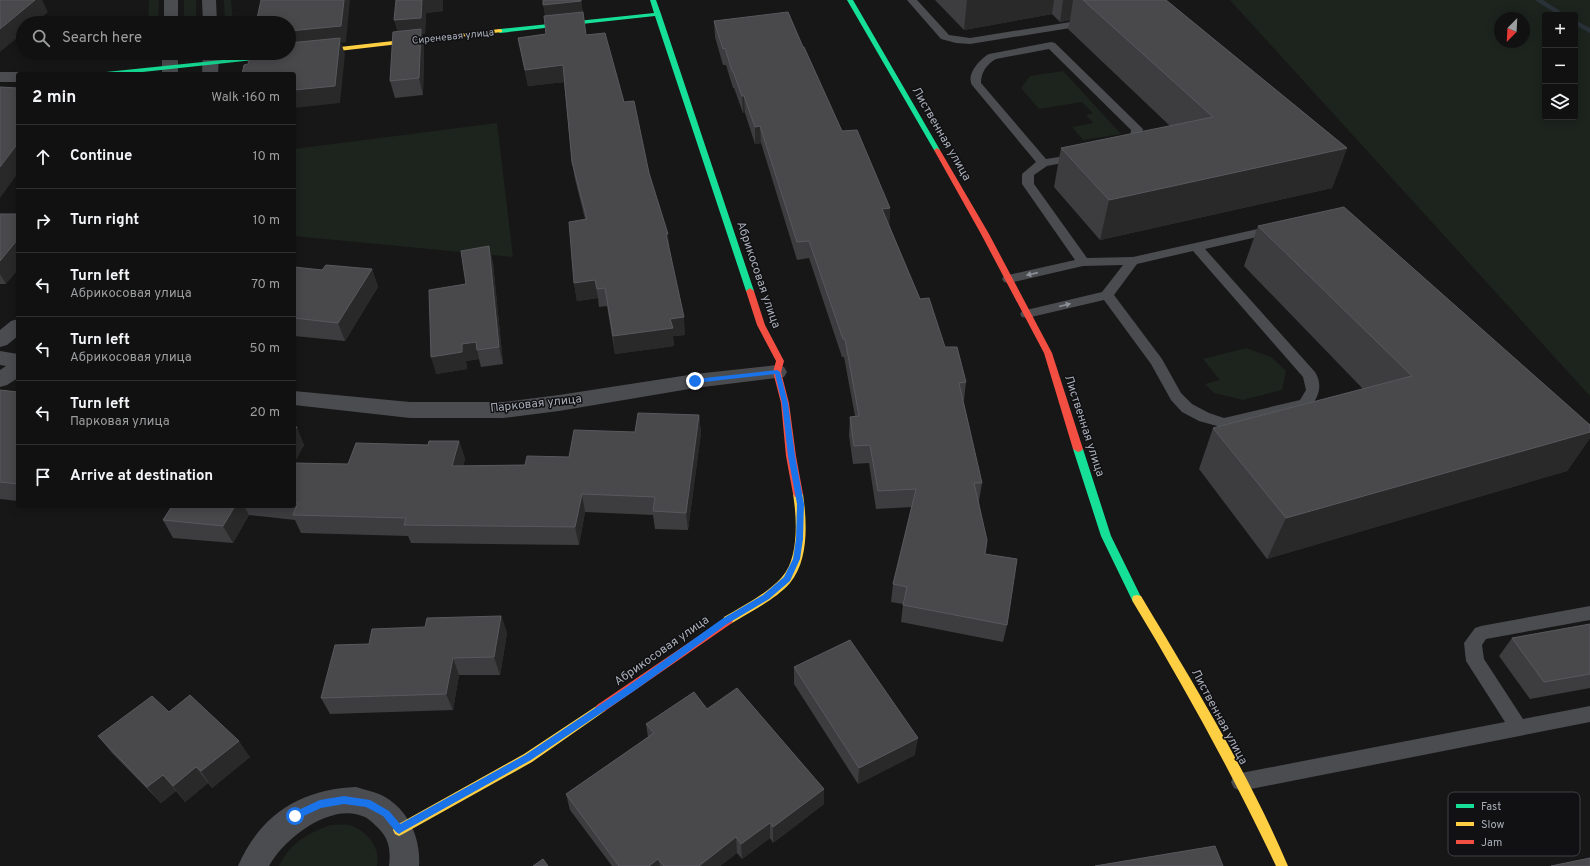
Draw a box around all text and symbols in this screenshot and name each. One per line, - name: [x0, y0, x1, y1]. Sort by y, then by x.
- north arrow: [1494, 12, 1530, 48]
- map controls: [1542, 12, 1578, 120]
- button: +: [1542, 12, 1578, 48]
- search box: [16, 16, 296, 60]
- street label: Сиреневая улица: [411, 26, 495, 48]
- icon: search: [30, 27, 52, 49]
- text: Search here: [62, 29, 142, 48]
- button: −: [1542, 48, 1578, 84]
- street label: Лиственная улица: [908, 84, 974, 184]
- button: layers: [1542, 84, 1578, 120]
- text: 2 min: [32, 87, 76, 109]
- text: Walk · 160 m: [211, 90, 280, 106]
- icon: ahead: [32, 146, 54, 168]
- text: Continue: [70, 147, 132, 166]
- text: 10 m: [253, 149, 280, 165]
- icon: right: [32, 210, 54, 232]
- text: Turn right: [70, 211, 139, 230]
- text: 10 m: [253, 213, 280, 229]
- street label: Абрикосовая улица: [732, 219, 784, 331]
- text: Turn left: [70, 267, 130, 286]
- one-way arrow: [1026, 271, 1039, 277]
- icon: left: [32, 274, 54, 296]
- text: 70 m: [251, 277, 280, 293]
- text: Абрикосовая улица: [70, 286, 192, 302]
- one-way arrow: [1059, 302, 1071, 308]
- text: Turn left: [70, 331, 130, 350]
- icon: left: [32, 338, 54, 360]
- text: 50 m: [250, 341, 280, 357]
- text: Абрикосовая улица: [70, 350, 192, 366]
- route end: [686, 372, 704, 390]
- street label: Лиственная улица: [1060, 373, 1108, 479]
- street label: Парковая улица: [489, 391, 583, 417]
- text: Turn left: [70, 395, 130, 414]
- icon: left: [32, 402, 54, 424]
- text: 20 m: [250, 405, 280, 421]
- text: Парковая улица: [70, 414, 170, 430]
- icon: arrive: [32, 466, 54, 488]
- text: Arrive at destination: [70, 467, 213, 486]
- street label: Абрикосовая улица: [611, 612, 713, 690]
- street label: Лиственная улица: [1187, 666, 1251, 768]
- legend: [1448, 792, 1580, 856]
- text: Fast: [1481, 800, 1501, 814]
- route start: [286, 807, 304, 825]
- text: Slow: [1481, 818, 1504, 832]
- text: Jam: [1481, 836, 1502, 850]

